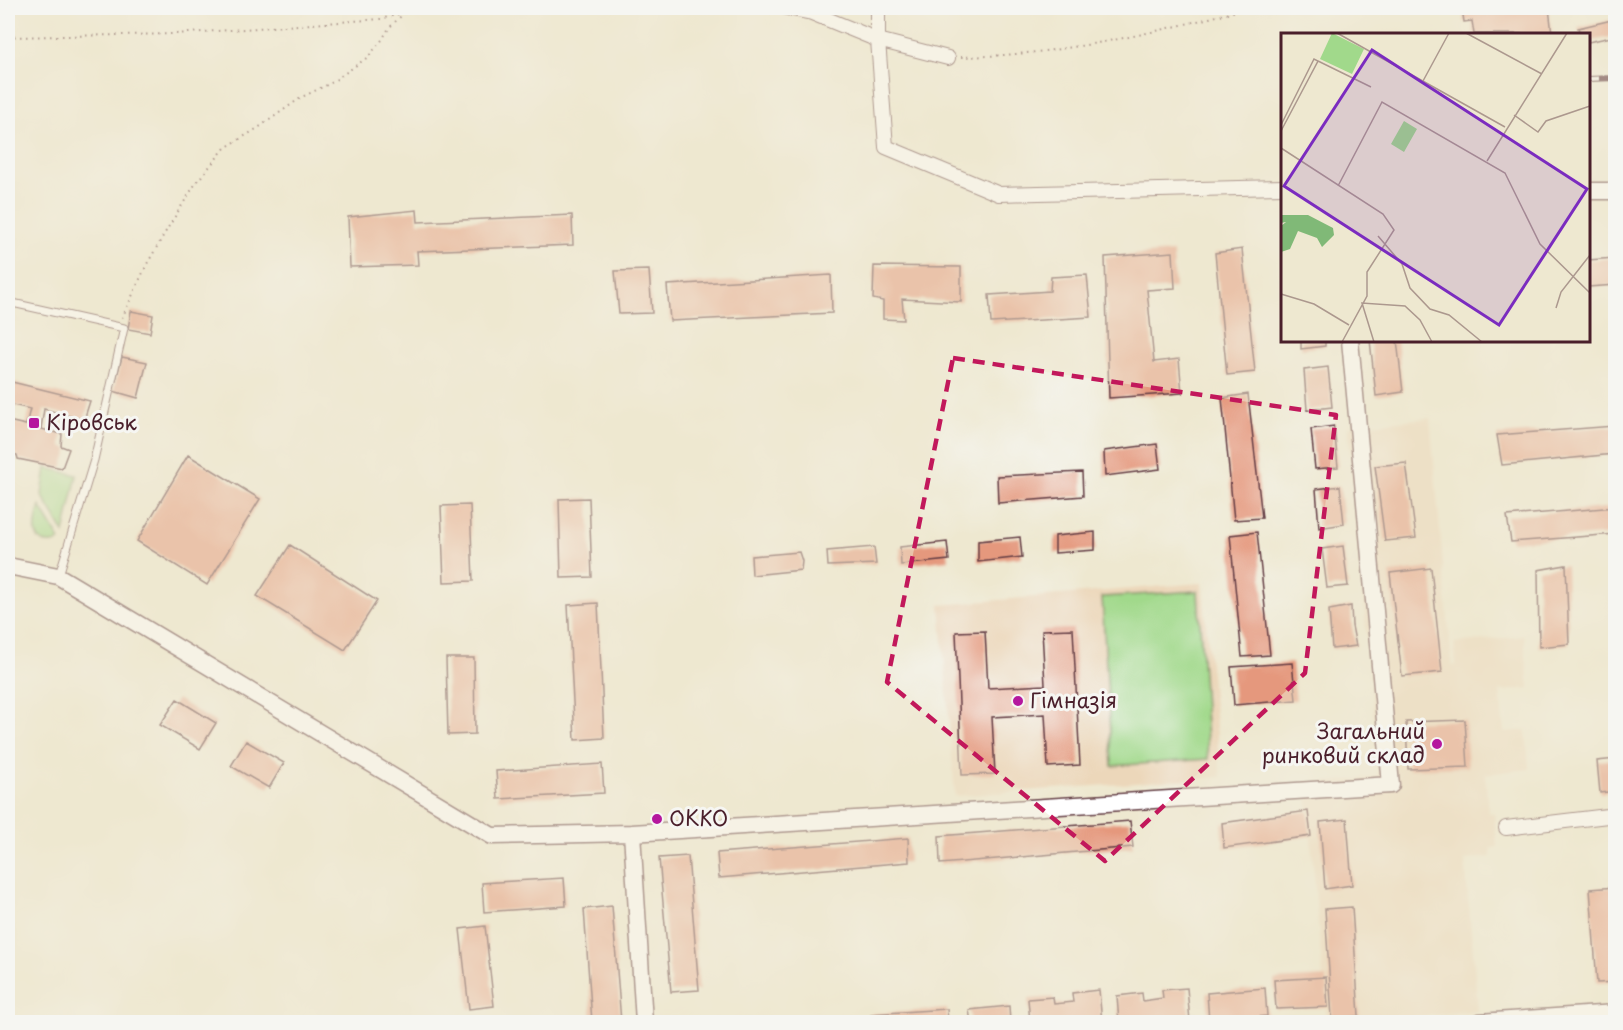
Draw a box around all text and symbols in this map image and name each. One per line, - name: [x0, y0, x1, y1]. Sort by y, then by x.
- inset map: [1281, 33, 1590, 342]
- place label: Кіровськ: [46, 405, 137, 437]
- marker: Кіровськ: [27, 416, 41, 430]
- place label: Гімназія: [1030, 683, 1117, 715]
- marker: Гімназія: [1011, 694, 1025, 708]
- place label: Загальний ринковий склад: [1262, 714, 1425, 770]
- marker: Загальний ринковий склад: [1430, 737, 1444, 751]
- place label: ОККО: [669, 801, 728, 833]
- marker: ОККО: [650, 812, 664, 826]

